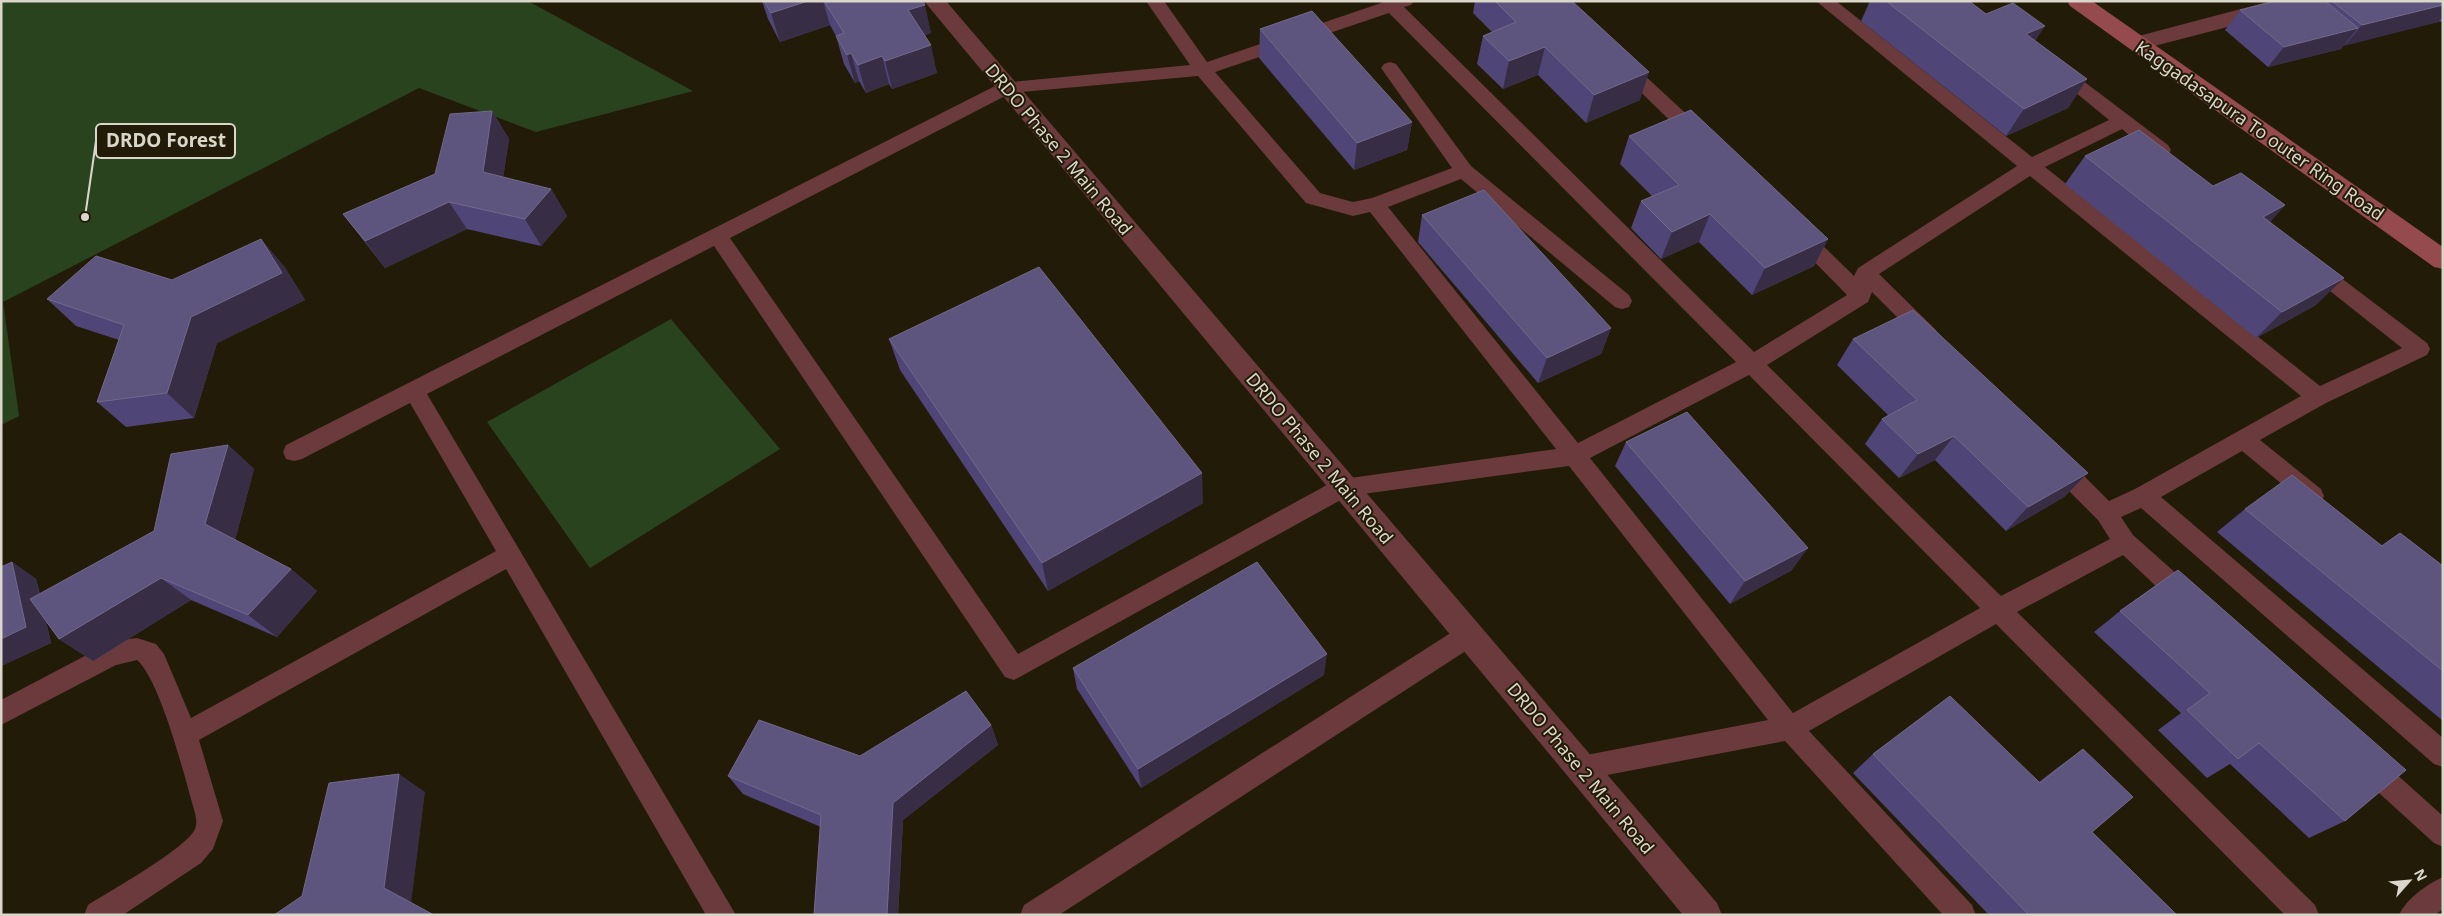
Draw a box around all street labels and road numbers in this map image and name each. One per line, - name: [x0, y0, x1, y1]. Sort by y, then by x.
- street label: Kaggadasapura To outer Ring Road: [2131, 35, 2389, 225]
- street label: DRDO Phase 2 Main Road: [980, 58, 1138, 240]
- street label: DRDO Phase 2 Main Road: [1241, 367, 1399, 549]
- street label: DRDO Phase 2 Main Road: [1502, 677, 1660, 859]

